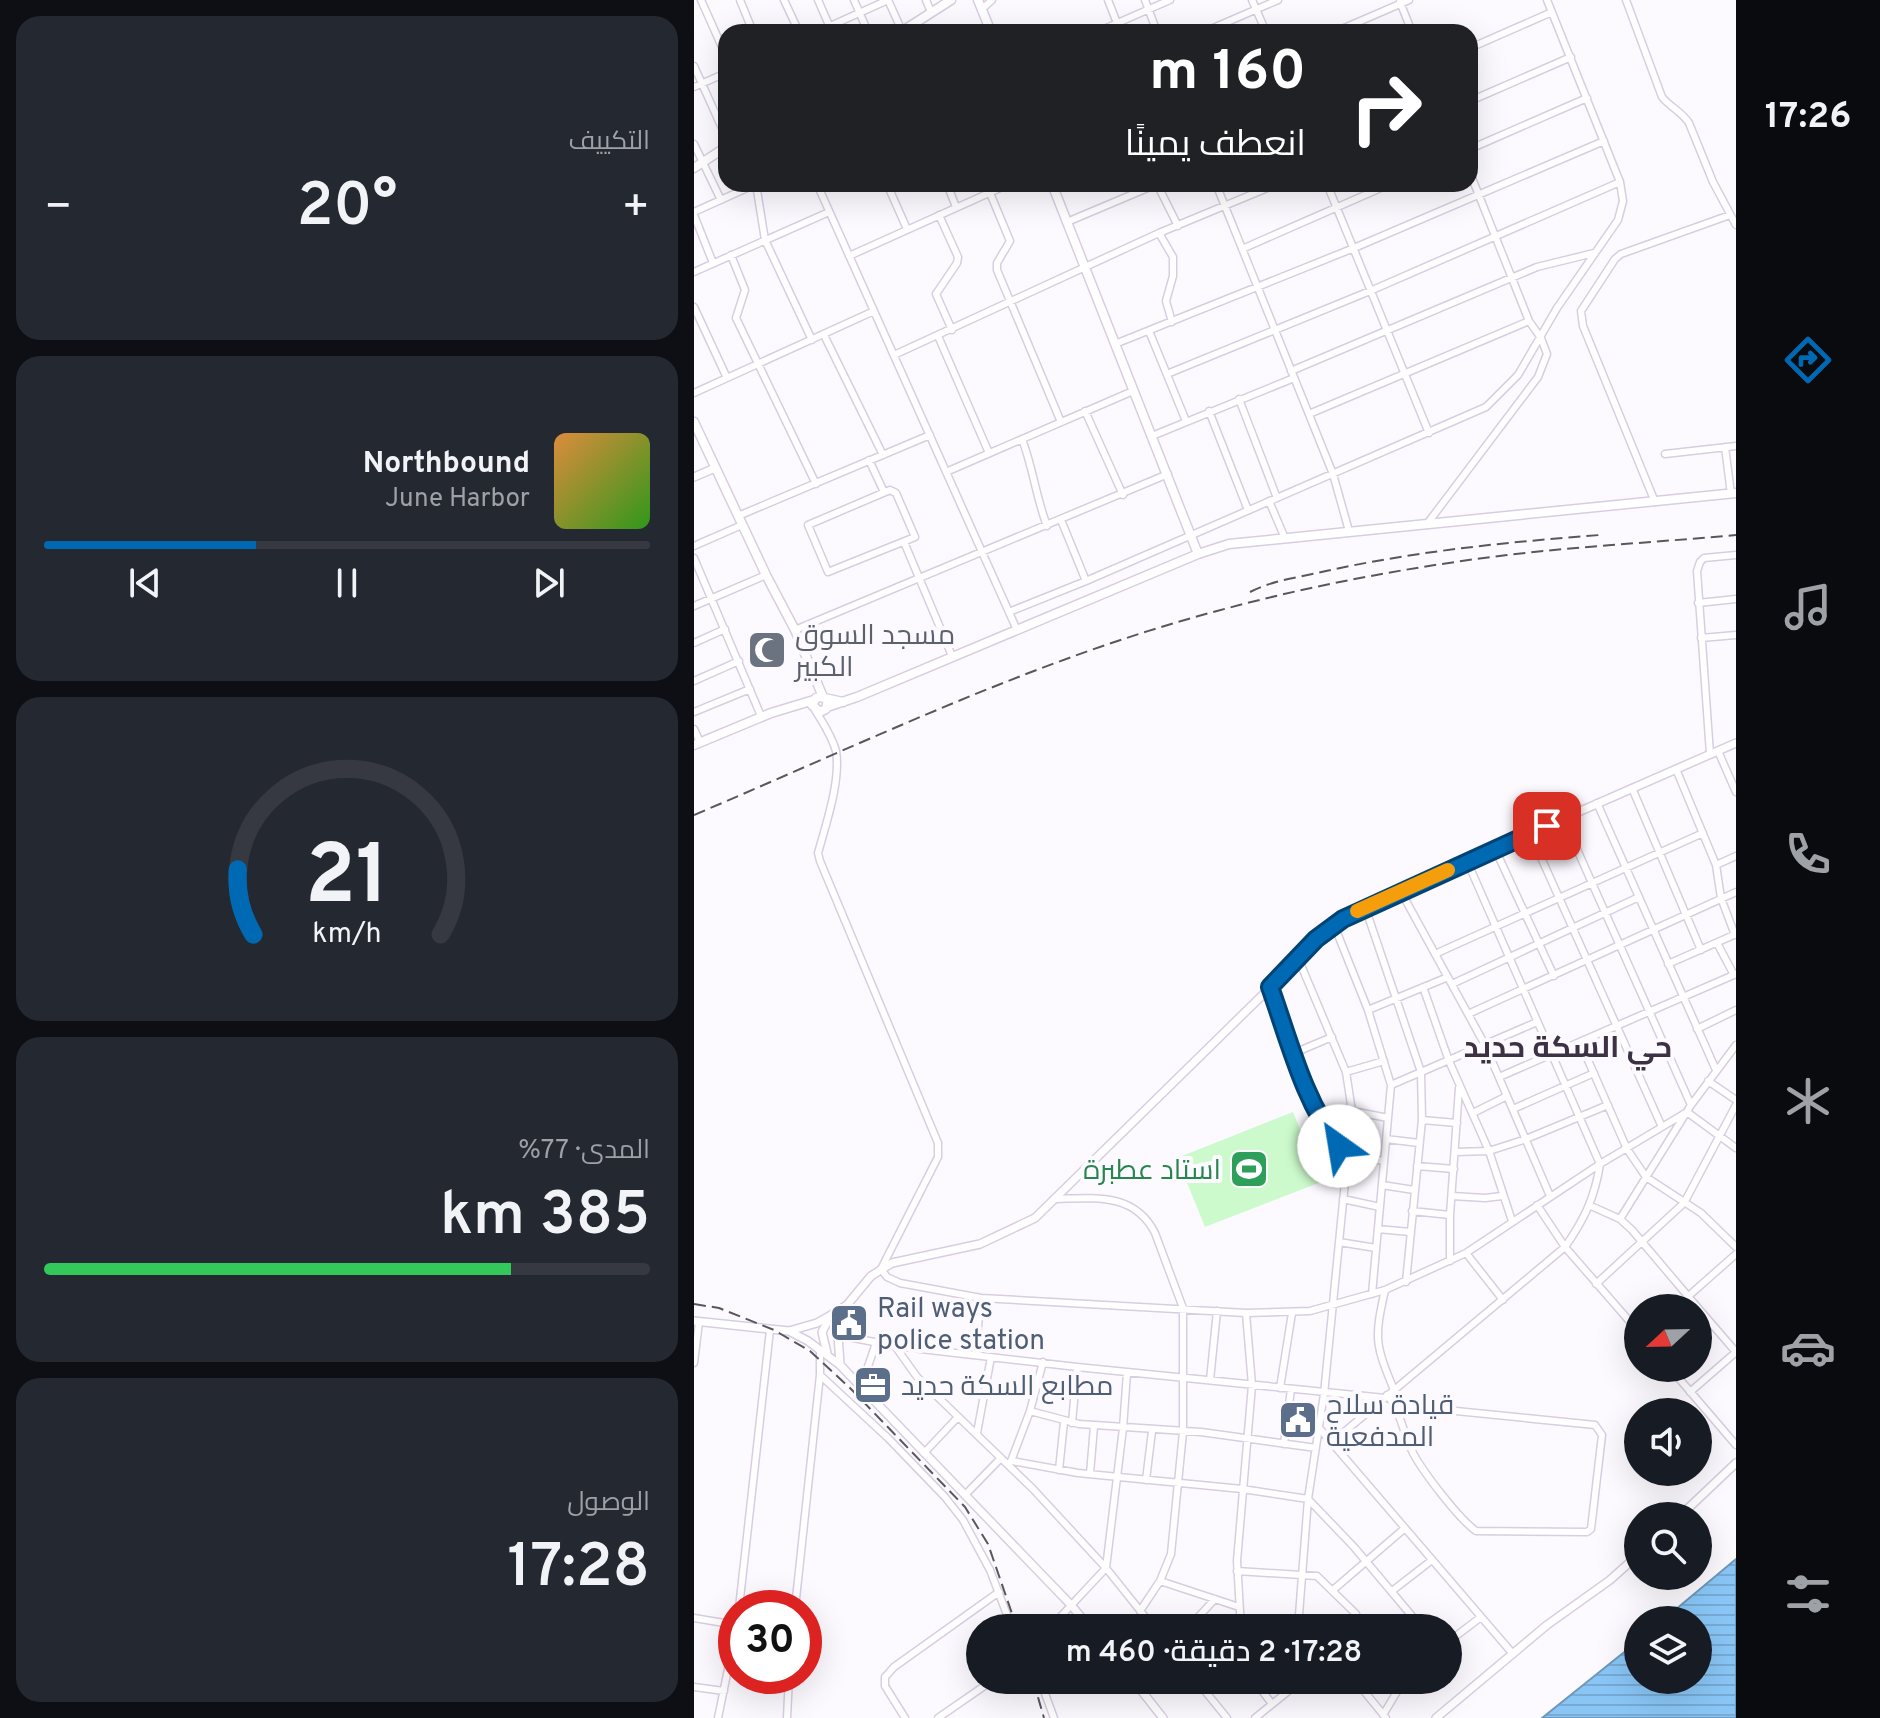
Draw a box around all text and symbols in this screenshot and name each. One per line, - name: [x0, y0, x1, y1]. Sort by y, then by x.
- text: 160 m: [1149, 39, 1306, 109]
- icon: right: [1334, 56, 1438, 160]
- text: 17:26: [1765, 95, 1851, 141]
- text: انعطف يمينًا: [1125, 123, 1306, 169]
- text: التكييف: [568, 126, 650, 159]
- text: 20°: [297, 171, 397, 247]
- text: −: [44, 181, 72, 237]
- text: +: [622, 181, 650, 237]
- icon: directions: [1780, 332, 1836, 388]
- text: Northbound: [363, 446, 530, 483]
- text: June Harbor: [385, 483, 530, 516]
- icon: previous: [123, 561, 167, 605]
- icon: pause: [325, 561, 369, 605]
- icon: next: [527, 561, 571, 605]
- icon: music: [1780, 579, 1836, 635]
- place label: مسجد السوق الكبير: [793, 619, 955, 687]
- mosque icon: مسجد السوق الكبير: [746, 629, 788, 671]
- pin: [1513, 792, 1581, 860]
- icon: arrive: [1525, 804, 1569, 848]
- icon: phone: [1780, 826, 1836, 882]
- text: 21: [305, 828, 389, 933]
- text: km/h: [312, 917, 382, 953]
- district label: حي السكة حديد: [1464, 1031, 1672, 1071]
- icon: climate: [1780, 1073, 1836, 1129]
- position arrow: [1297, 1104, 1381, 1188]
- text: المدى · 77%: [518, 1135, 650, 1168]
- sports icon: استاد عطبرة: [1228, 1148, 1270, 1190]
- place label: استاد عطبرة: [1083, 1154, 1221, 1190]
- text: 385 km: [440, 1180, 650, 1256]
- place label: Rail ways police station: [877, 1292, 1045, 1360]
- north arrow: [1624, 1294, 1712, 1382]
- map controls: [1624, 1294, 1712, 1694]
- public building icon: Rail ways police station: [828, 1302, 870, 1344]
- icon: car: [1780, 1320, 1836, 1376]
- office icon: مطابع السكة حديد: [852, 1364, 894, 1406]
- place label: مطابع السكة حديد: [901, 1370, 1113, 1406]
- place label: قيادة سلاح المدفعية: [1326, 1389, 1454, 1457]
- button: sound: [1624, 1398, 1712, 1486]
- public building icon: قيادة سلاح المدفعية: [1277, 1399, 1319, 1441]
- text: الوصول: [567, 1487, 650, 1520]
- button: search: [1624, 1502, 1712, 1590]
- text: 17:28: [507, 1532, 650, 1608]
- icon: filters: [1780, 1566, 1836, 1622]
- speed limit sign: 30: [718, 1590, 822, 1694]
- button: layers: [1624, 1606, 1712, 1694]
- text: 17:28 · 2 دقيقة · 460 m: [1066, 1635, 1362, 1672]

